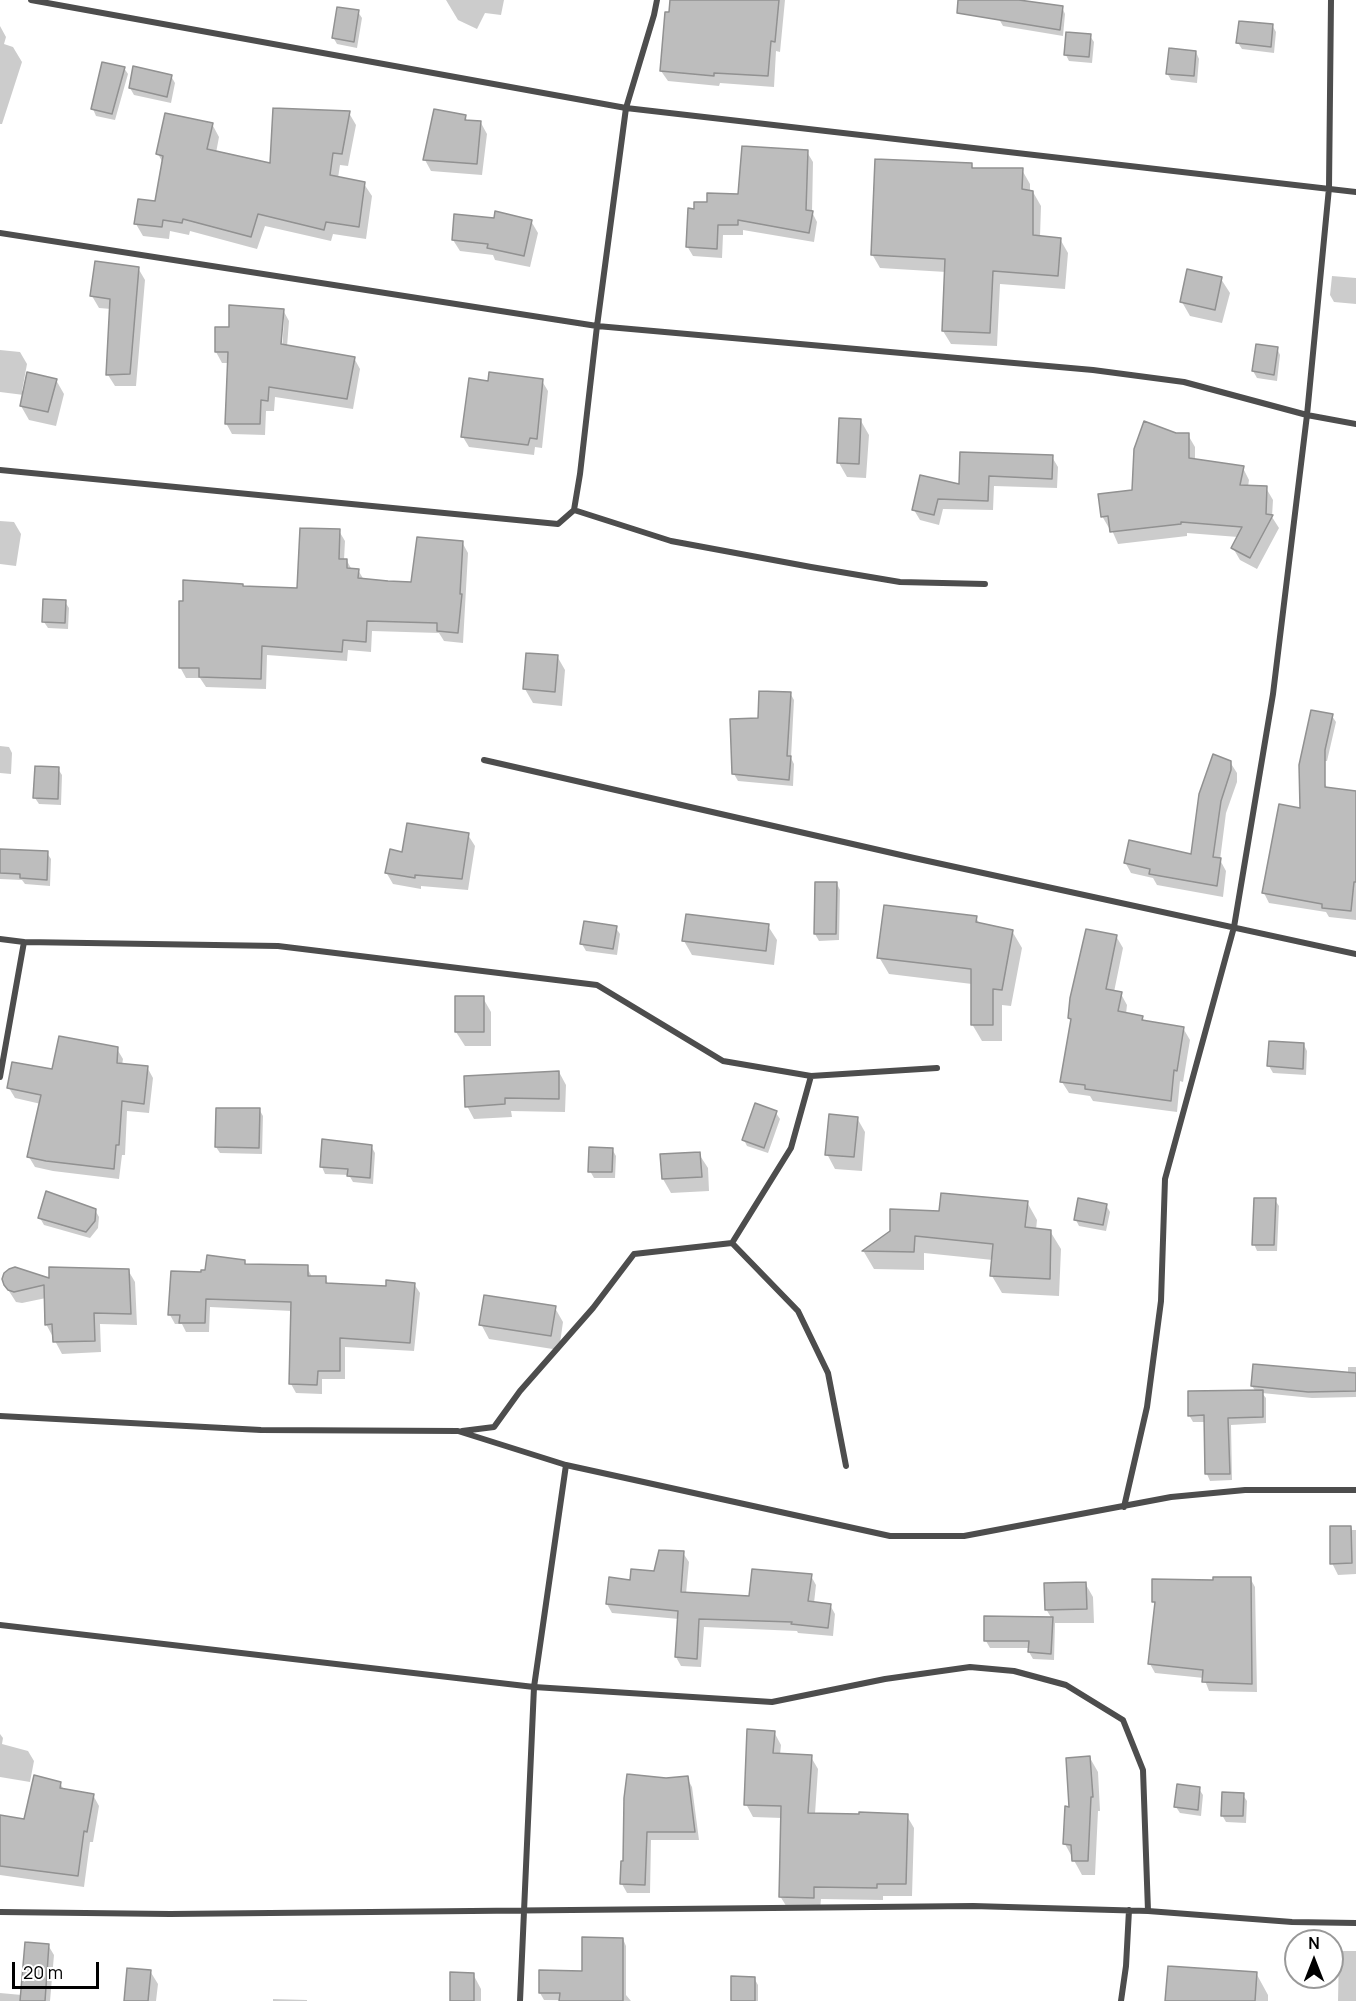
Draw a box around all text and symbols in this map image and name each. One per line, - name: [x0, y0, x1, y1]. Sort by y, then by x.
- north arrow: [1284, 1929, 1344, 1989]
- text: N: [1308, 1932, 1320, 1954]
- scale bar: [15, 1950, 102, 1988]
- text: 20 m: [23, 1960, 63, 1984]

